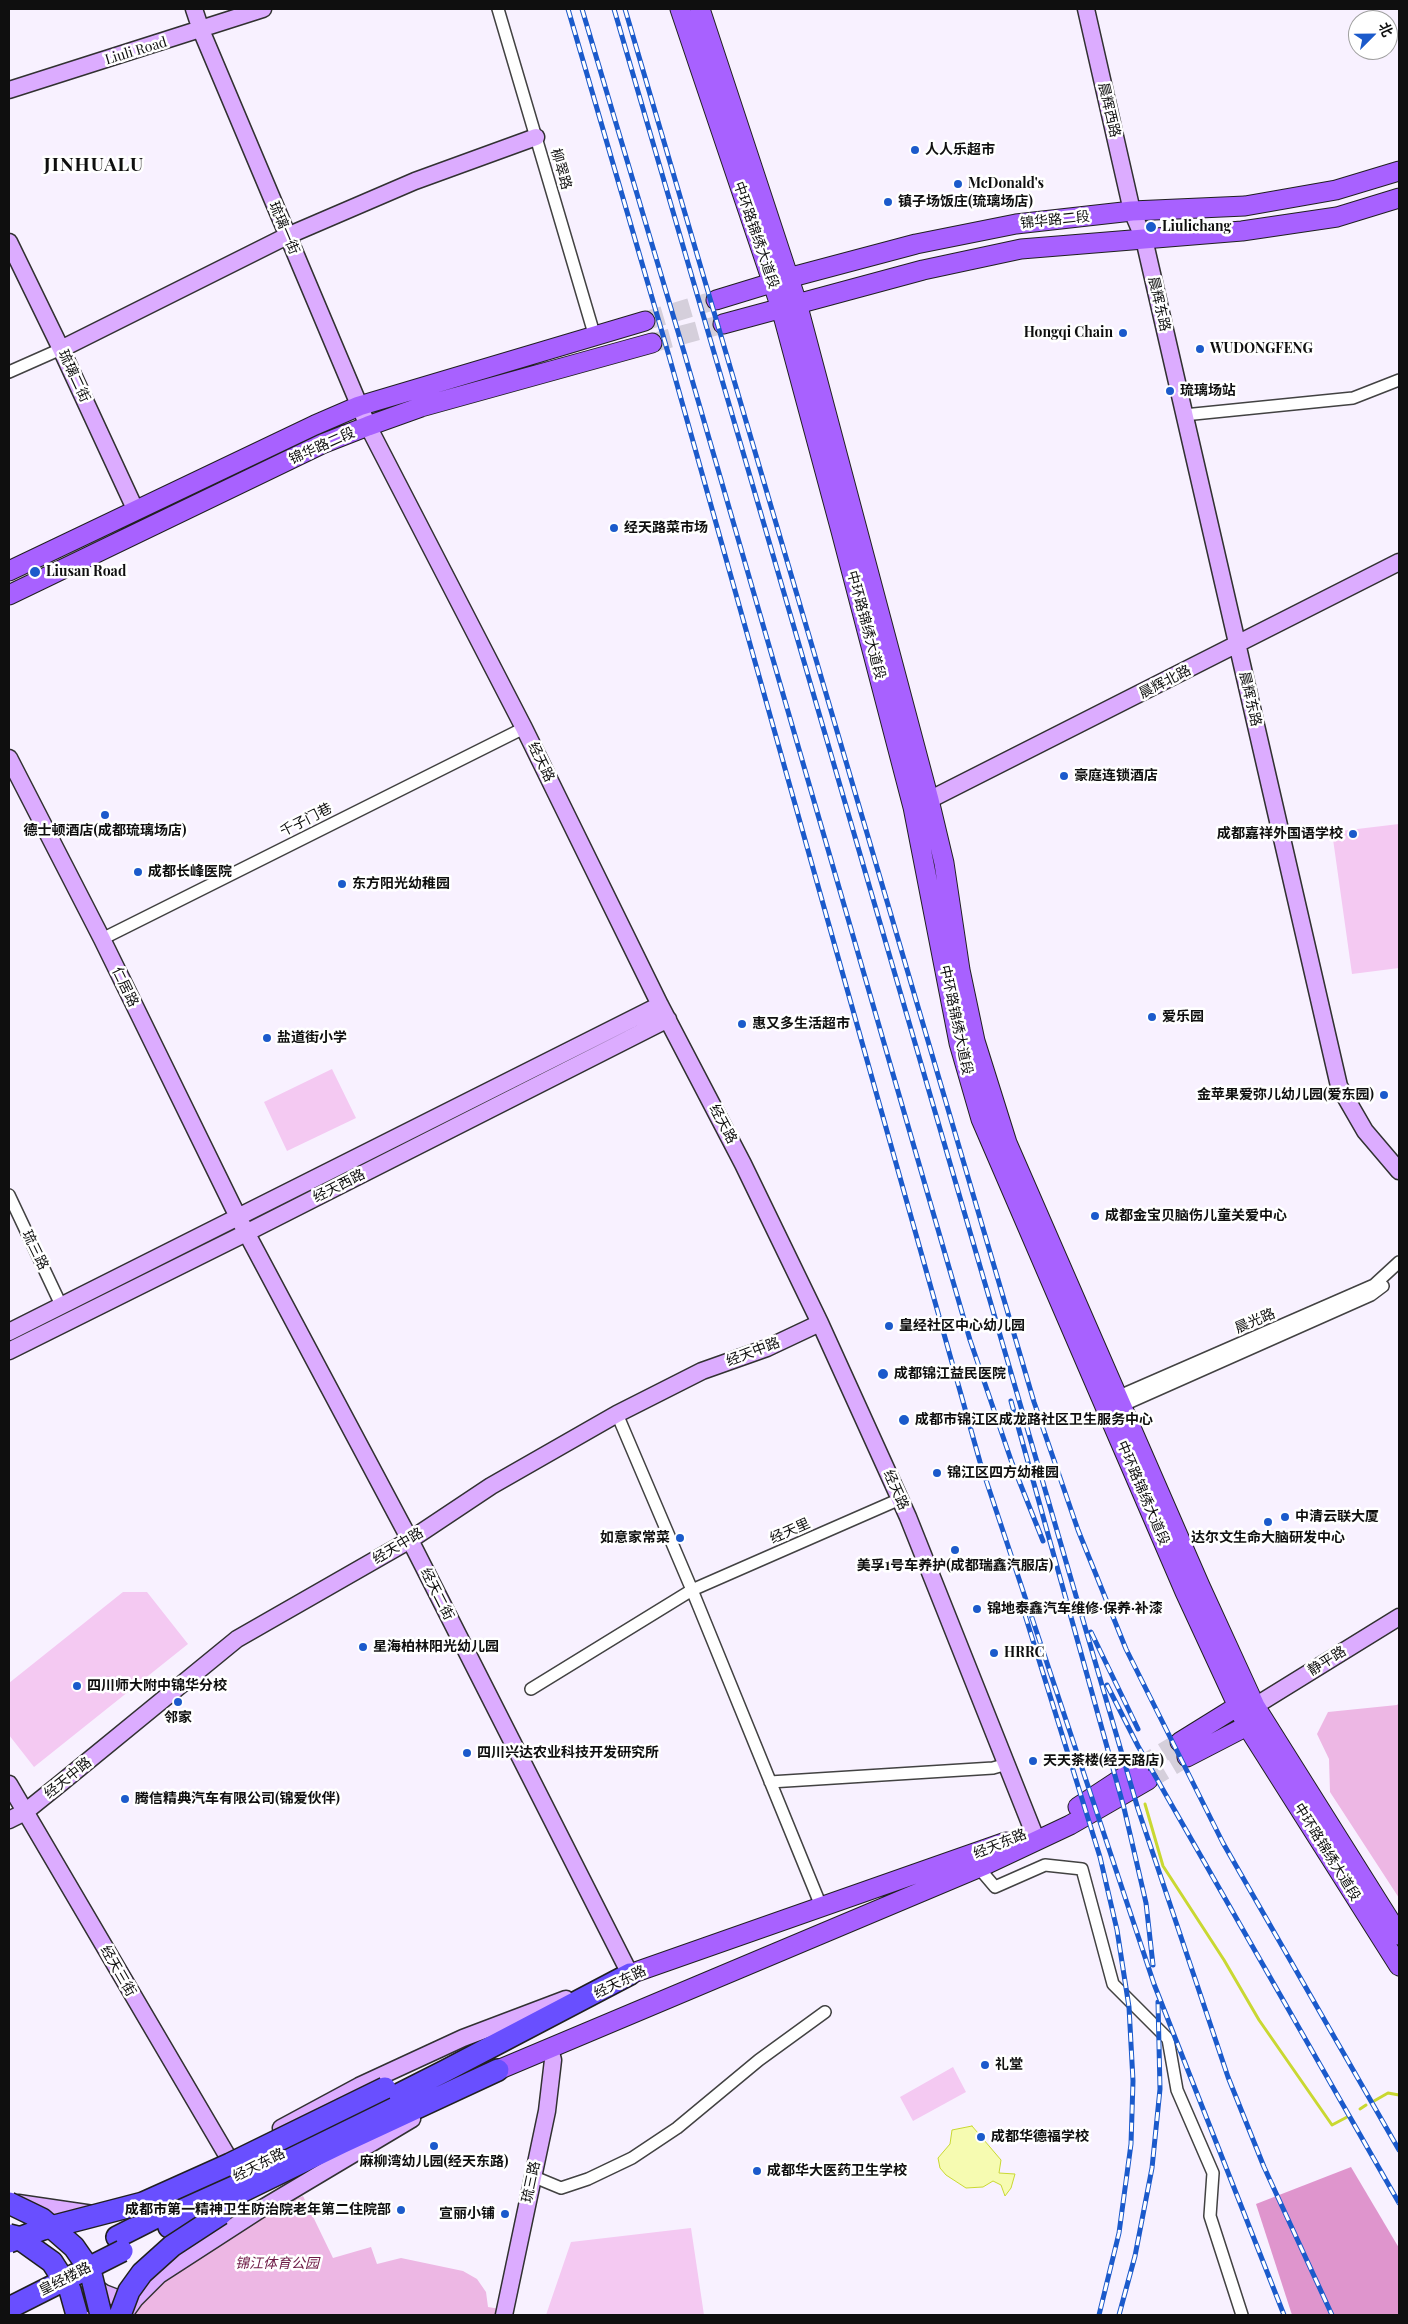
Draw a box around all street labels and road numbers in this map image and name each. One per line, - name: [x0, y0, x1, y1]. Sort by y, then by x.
- street label: Liuli Road: [103, 34, 169, 68]
- street label: 晨辉西路: [1095, 81, 1123, 139]
- street label: 柳翠路: [547, 146, 575, 192]
- street label: 中环路锦绣大道段: [730, 179, 782, 291]
- street label: 琉璃一街: [265, 199, 303, 257]
- street label: 锦华路二段: [1019, 208, 1091, 232]
- street label: 晨辉东路: [1145, 275, 1173, 333]
- street label: 琉璃二街: [55, 347, 93, 405]
- street label: 锦华路二段: [287, 424, 357, 468]
- street label: 中环路锦绣大道段: [843, 569, 889, 681]
- street label: 晨辉北路: [1136, 662, 1194, 702]
- street label: 晨辉东路: [1236, 670, 1264, 728]
- street label: 经天路: [524, 739, 558, 785]
- street label: 千子门巷: [277, 800, 335, 840]
- street label: 中环路锦绣大道段: [936, 963, 976, 1077]
- street label: 仁居路: [108, 964, 142, 1010]
- street label: 经天路: [706, 1102, 740, 1146]
- street label: 经天西路: [310, 1166, 368, 1206]
- street label: 琉三路: [18, 1227, 52, 1273]
- street label: 晨光路: [1232, 1305, 1278, 1337]
- street label: 经天中路: [724, 1334, 782, 1370]
- street label: 中环路锦绣大道段: [1113, 1438, 1173, 1548]
- street label: 经天路: [880, 1467, 912, 1513]
- street label: 经天里: [767, 1515, 813, 1547]
- street label: 经天中路: [370, 1524, 426, 1568]
- street label: 经天二街: [417, 1565, 457, 1623]
- street label: 静平路: [1305, 1643, 1349, 1679]
- street label: 经天中路: [41, 1754, 95, 1802]
- street label: 中环路锦绣大道段: [1290, 1800, 1364, 1904]
- street label: 经天东路: [971, 1826, 1029, 1862]
- street label: 经天三街: [97, 1943, 139, 1999]
- street label: 经天东路: [591, 1962, 649, 2002]
- street label: 经天东路: [230, 2145, 288, 2185]
- street label: 琉三路: [518, 2160, 544, 2204]
- street label: 皇经楼路: [36, 2259, 94, 2299]

